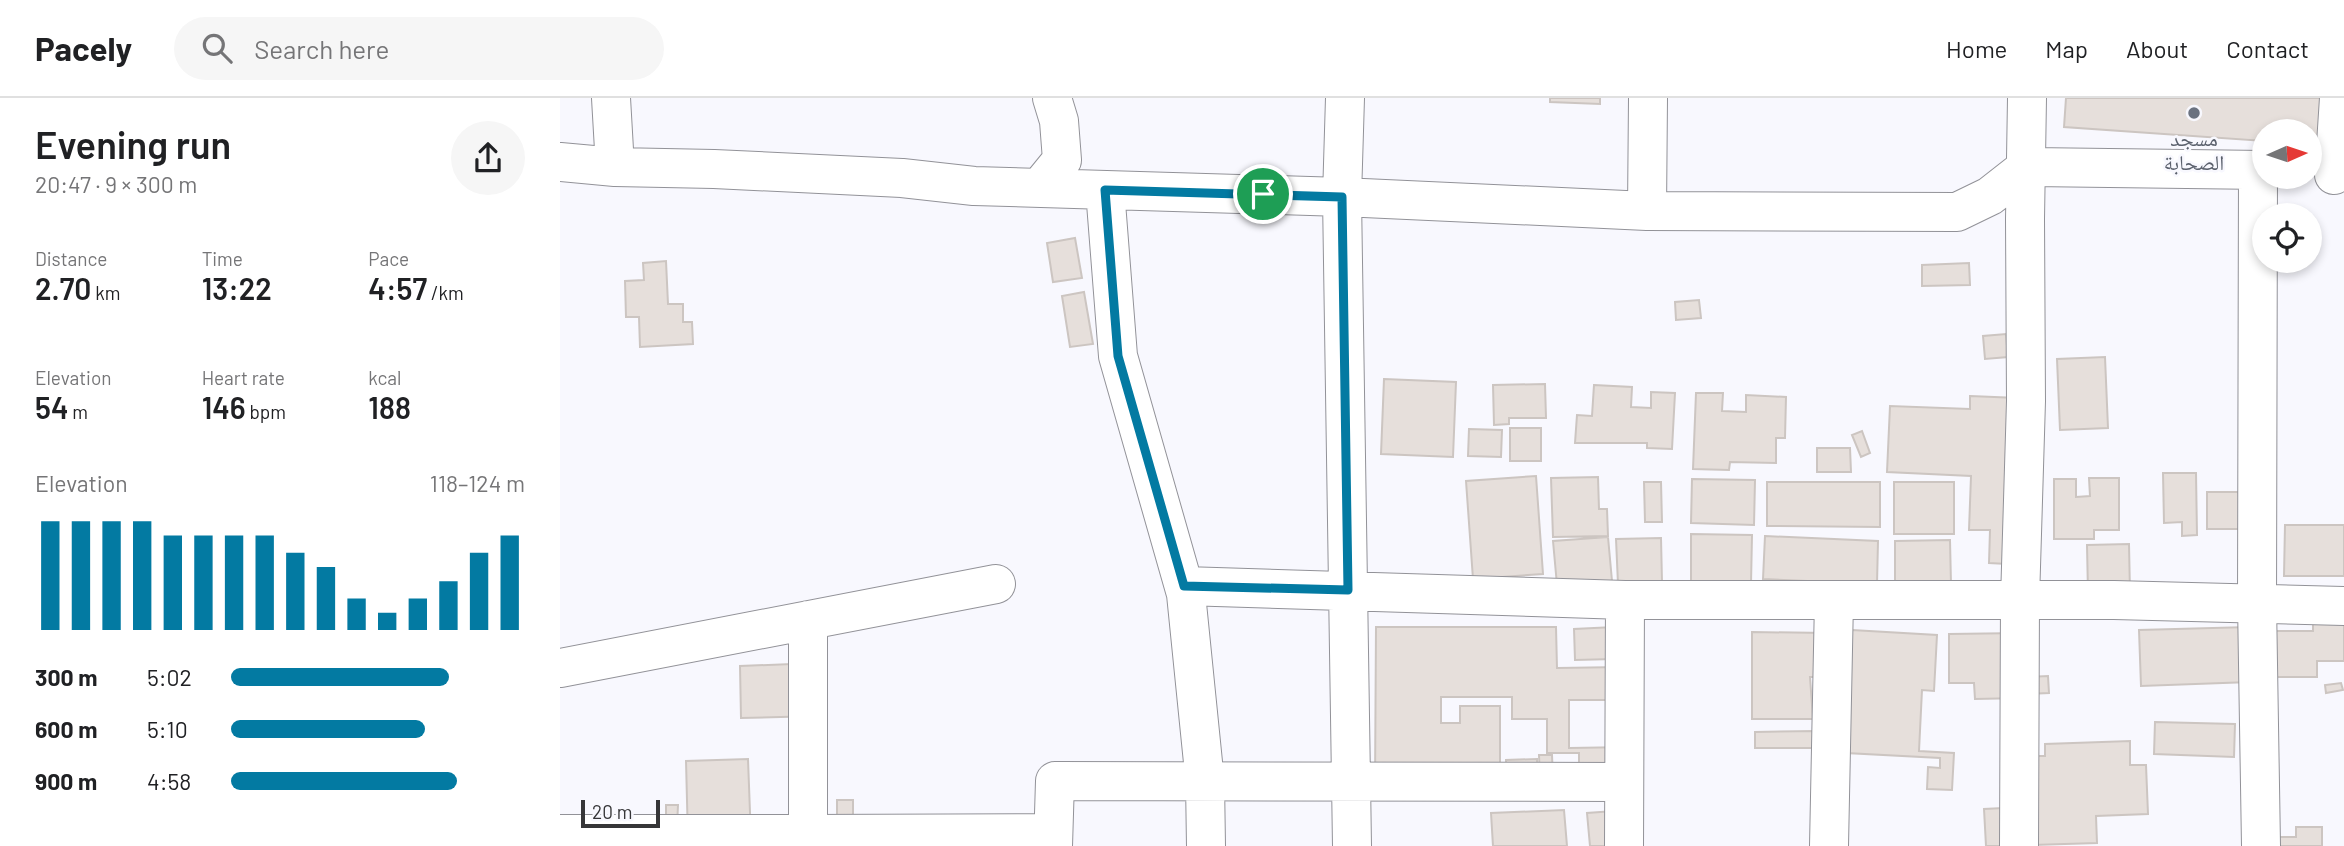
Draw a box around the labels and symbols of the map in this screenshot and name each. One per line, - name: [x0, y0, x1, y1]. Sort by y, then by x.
- marker: مسجد الصحابة: [2186, 105, 2202, 121]
- north arrow: [2252, 119, 2322, 189]
- place label: مسجد الصحابة: [2164, 125, 2224, 174]
- pin: [1233, 164, 1293, 224]
- scale bar: [581, 797, 660, 829]

